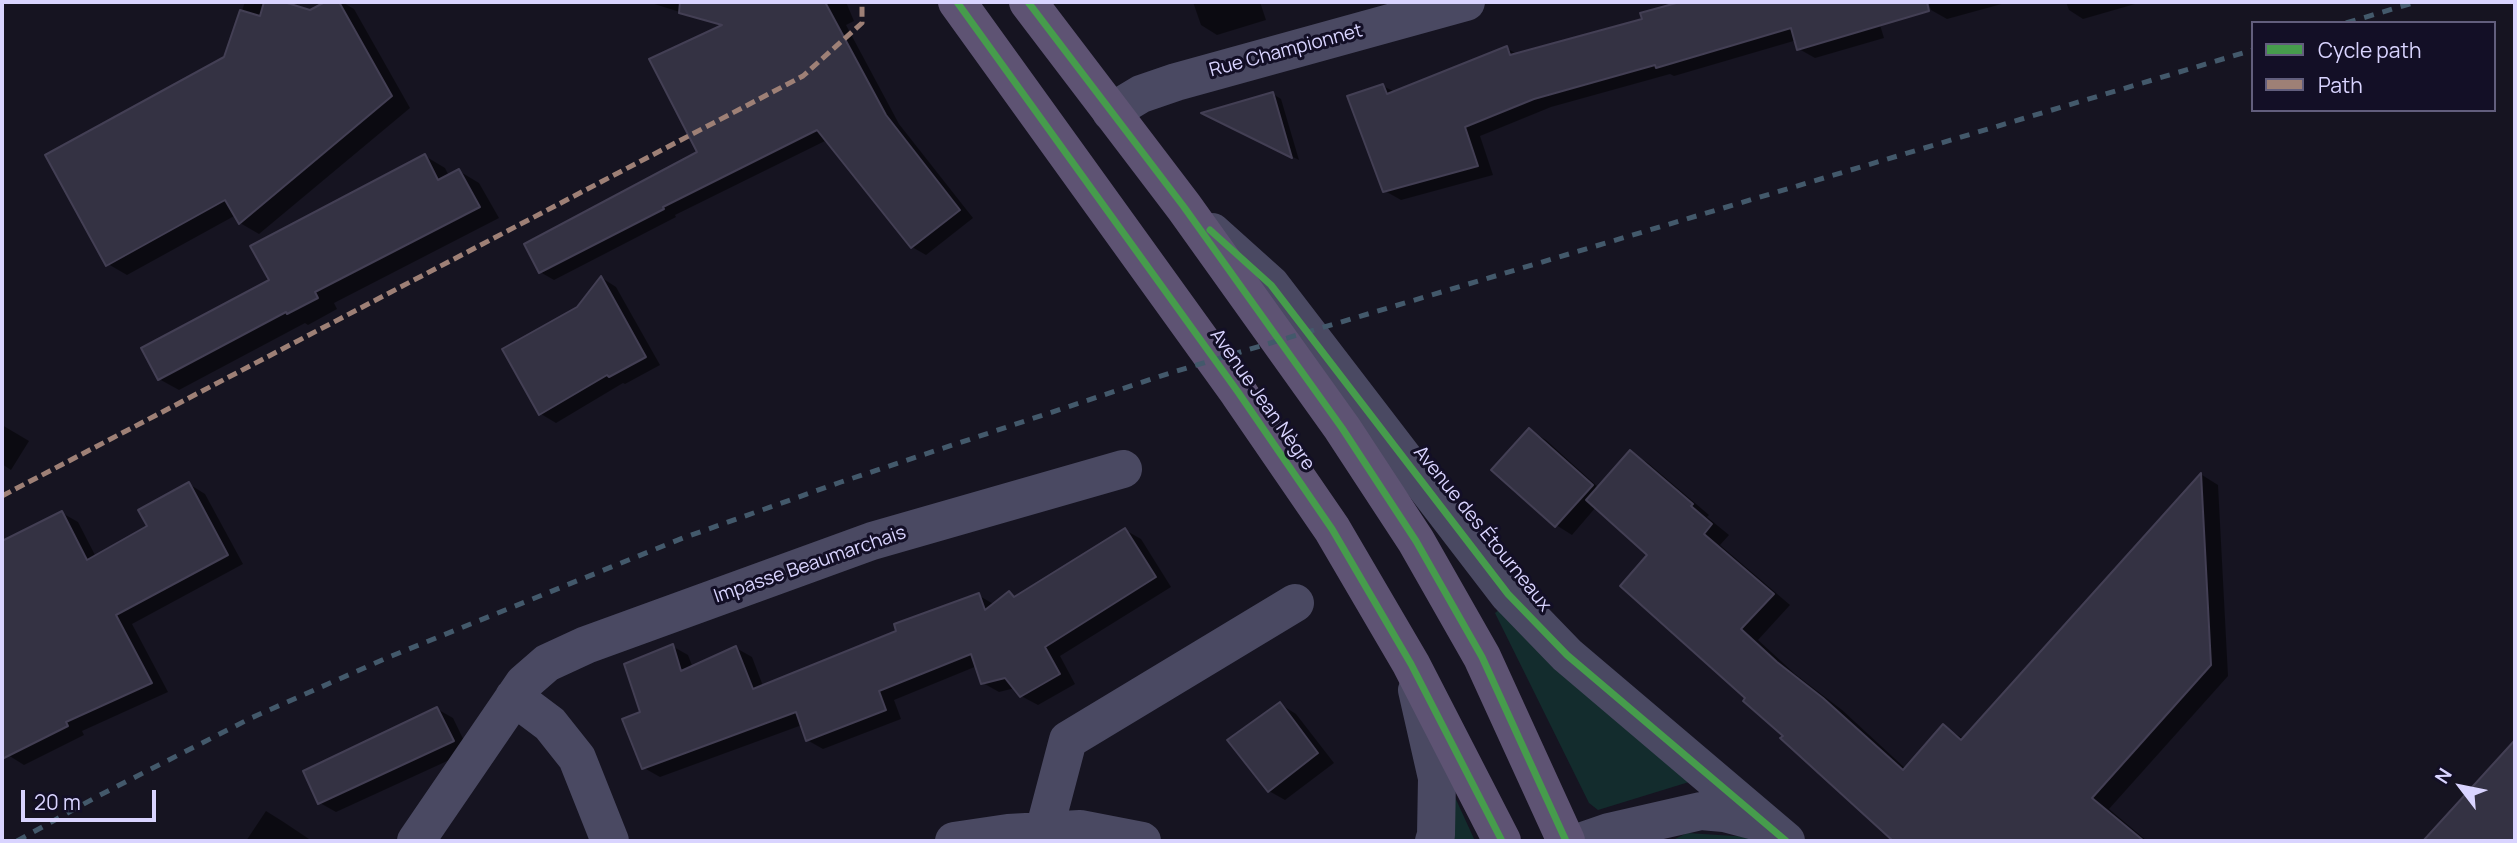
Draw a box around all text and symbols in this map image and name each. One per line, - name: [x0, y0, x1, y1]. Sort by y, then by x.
- street label: Rue Championnet: [1207, 20, 1365, 82]
- legend: [2251, 21, 2496, 112]
- text: Cycle path: [2318, 36, 2421, 64]
- text: Path: [2318, 71, 2363, 99]
- street label: Avenue Jean Nègre: [1205, 325, 1319, 475]
- street label: Avenue des Étourneaux: [1408, 442, 1556, 616]
- street label: Impasse Beaumarchais: [711, 521, 909, 609]
- north arrow: [2426, 752, 2496, 822]
- text: N: [2429, 763, 2458, 789]
- scale bar: [24, 776, 159, 820]
- text: 20 m: [34, 788, 81, 816]

